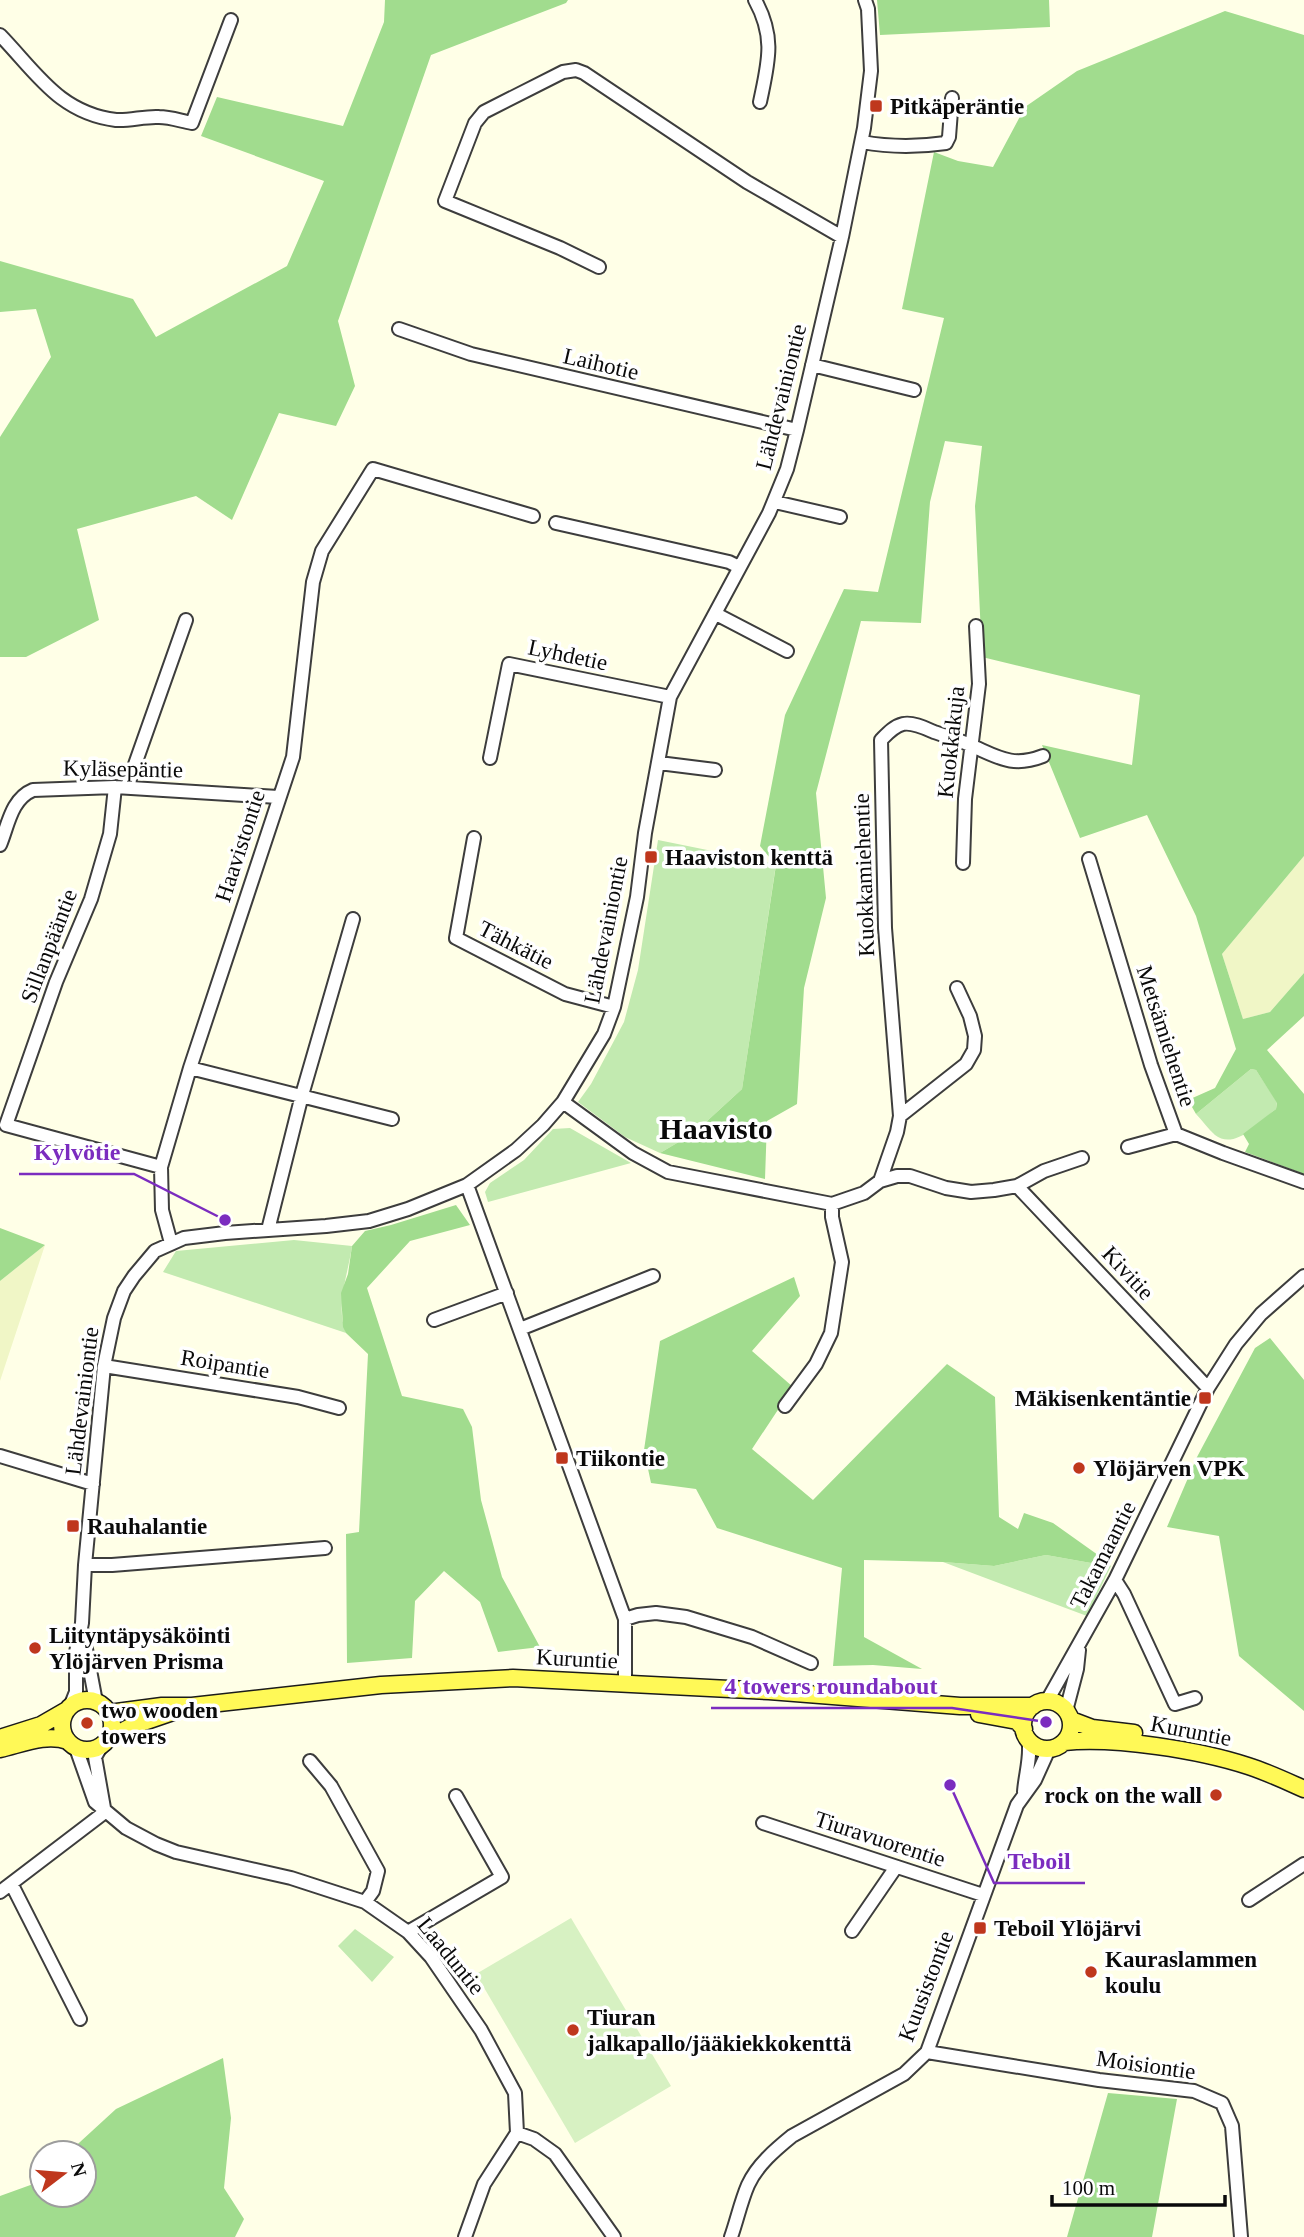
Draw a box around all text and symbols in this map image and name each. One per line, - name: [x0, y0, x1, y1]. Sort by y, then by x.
- place label: Pitkäperäntie: [890, 94, 1024, 119]
- marker: Pitkäperäntie: [868, 98, 884, 114]
- street label: Lähdevainiontie: [751, 321, 811, 473]
- street label: Laihotie: [561, 343, 641, 385]
- street label: Lyhdetie: [526, 634, 610, 676]
- street label: Kuokkakuja: [933, 685, 969, 799]
- street label: Kyläsepäntie: [63, 755, 183, 783]
- street label: Haavistontie: [210, 787, 270, 905]
- street label: Kuokkamiehentie: [849, 793, 879, 957]
- place label: Haaviston kenttä: [665, 845, 834, 870]
- marker: Haaviston kenttä: [643, 849, 659, 865]
- street label: Lähdevainiontie: [579, 854, 633, 1006]
- street label: Sillanpääntie: [16, 885, 82, 1007]
- street label: Tähkätie: [474, 916, 558, 974]
- street label: Metsämiehentie: [1131, 962, 1201, 1110]
- district label: Haavisto: [659, 1112, 773, 1145]
- callout: Kylvötie: [19, 1129, 134, 1174]
- text: Kylvötie: [34, 1139, 121, 1165]
- street label: Kivitie: [1097, 1241, 1159, 1305]
- street label: Lähdevainiontie: [60, 1325, 104, 1477]
- street label: Roipantie: [179, 1345, 271, 1383]
- place label: Mäkisenkentäntie: [1015, 1386, 1191, 1411]
- marker: Mäkisenkentäntie: [1197, 1390, 1213, 1406]
- place label: Tiikontie: [576, 1446, 665, 1471]
- marker: Tiikontie: [554, 1450, 570, 1466]
- place label: Ylöjärven VPK: [1093, 1456, 1245, 1481]
- marker: Ylöjärven VPK: [1071, 1460, 1087, 1476]
- street label: Takamaantie: [1065, 1497, 1141, 1613]
- place label: Rauhalantie: [87, 1514, 207, 1539]
- marker: Rauhalantie: [65, 1518, 81, 1534]
- place label: Liityntäpysäköinti Ylöjärven Prisma: [49, 1623, 231, 1674]
- marker: Liityntäpysäköinti Ylöjärven Prisma: [27, 1640, 43, 1656]
- street label: Kuruntie: [536, 1644, 618, 1674]
- callout: 4 towers roundabout: [711, 1663, 952, 1708]
- text: 4 towers roundabout: [725, 1673, 937, 1699]
- place label: two wooden towers: [101, 1698, 218, 1749]
- street label: Kuruntie: [1148, 1711, 1234, 1751]
- marker: two wooden towers: [79, 1715, 95, 1731]
- place label: rock on the wall: [1045, 1783, 1202, 1808]
- marker: rock on the wall: [1208, 1787, 1224, 1803]
- street label: Tiuravuorentie: [812, 1806, 948, 1872]
- callout: Teboil: [994, 1838, 1085, 1883]
- text: Teboil: [1007, 1848, 1071, 1874]
- street label: Laaduntie: [412, 1912, 490, 2000]
- place label: Teboil Ylöjärvi: [994, 1916, 1142, 1941]
- marker: Teboil Ylöjärvi: [972, 1920, 988, 1936]
- street label: Kuusistontie: [893, 1927, 959, 2045]
- place label: Kauraslammen koulu: [1105, 1947, 1257, 1998]
- marker: Kauraslammen koulu: [1083, 1964, 1099, 1980]
- place label: Tiuran jalkapallo/jääkiekkokenttä: [586, 2005, 852, 2056]
- marker: Tiuran jalkapallo/jääkiekkokenttä: [565, 2022, 581, 2038]
- street label: Moisiontie: [1095, 2046, 1197, 2084]
- north arrow: [28, 2139, 98, 2209]
- text: N: [67, 2160, 91, 2179]
- scale bar: [1052, 2164, 1225, 2208]
- text: 100 m: [1062, 2176, 1115, 2200]

